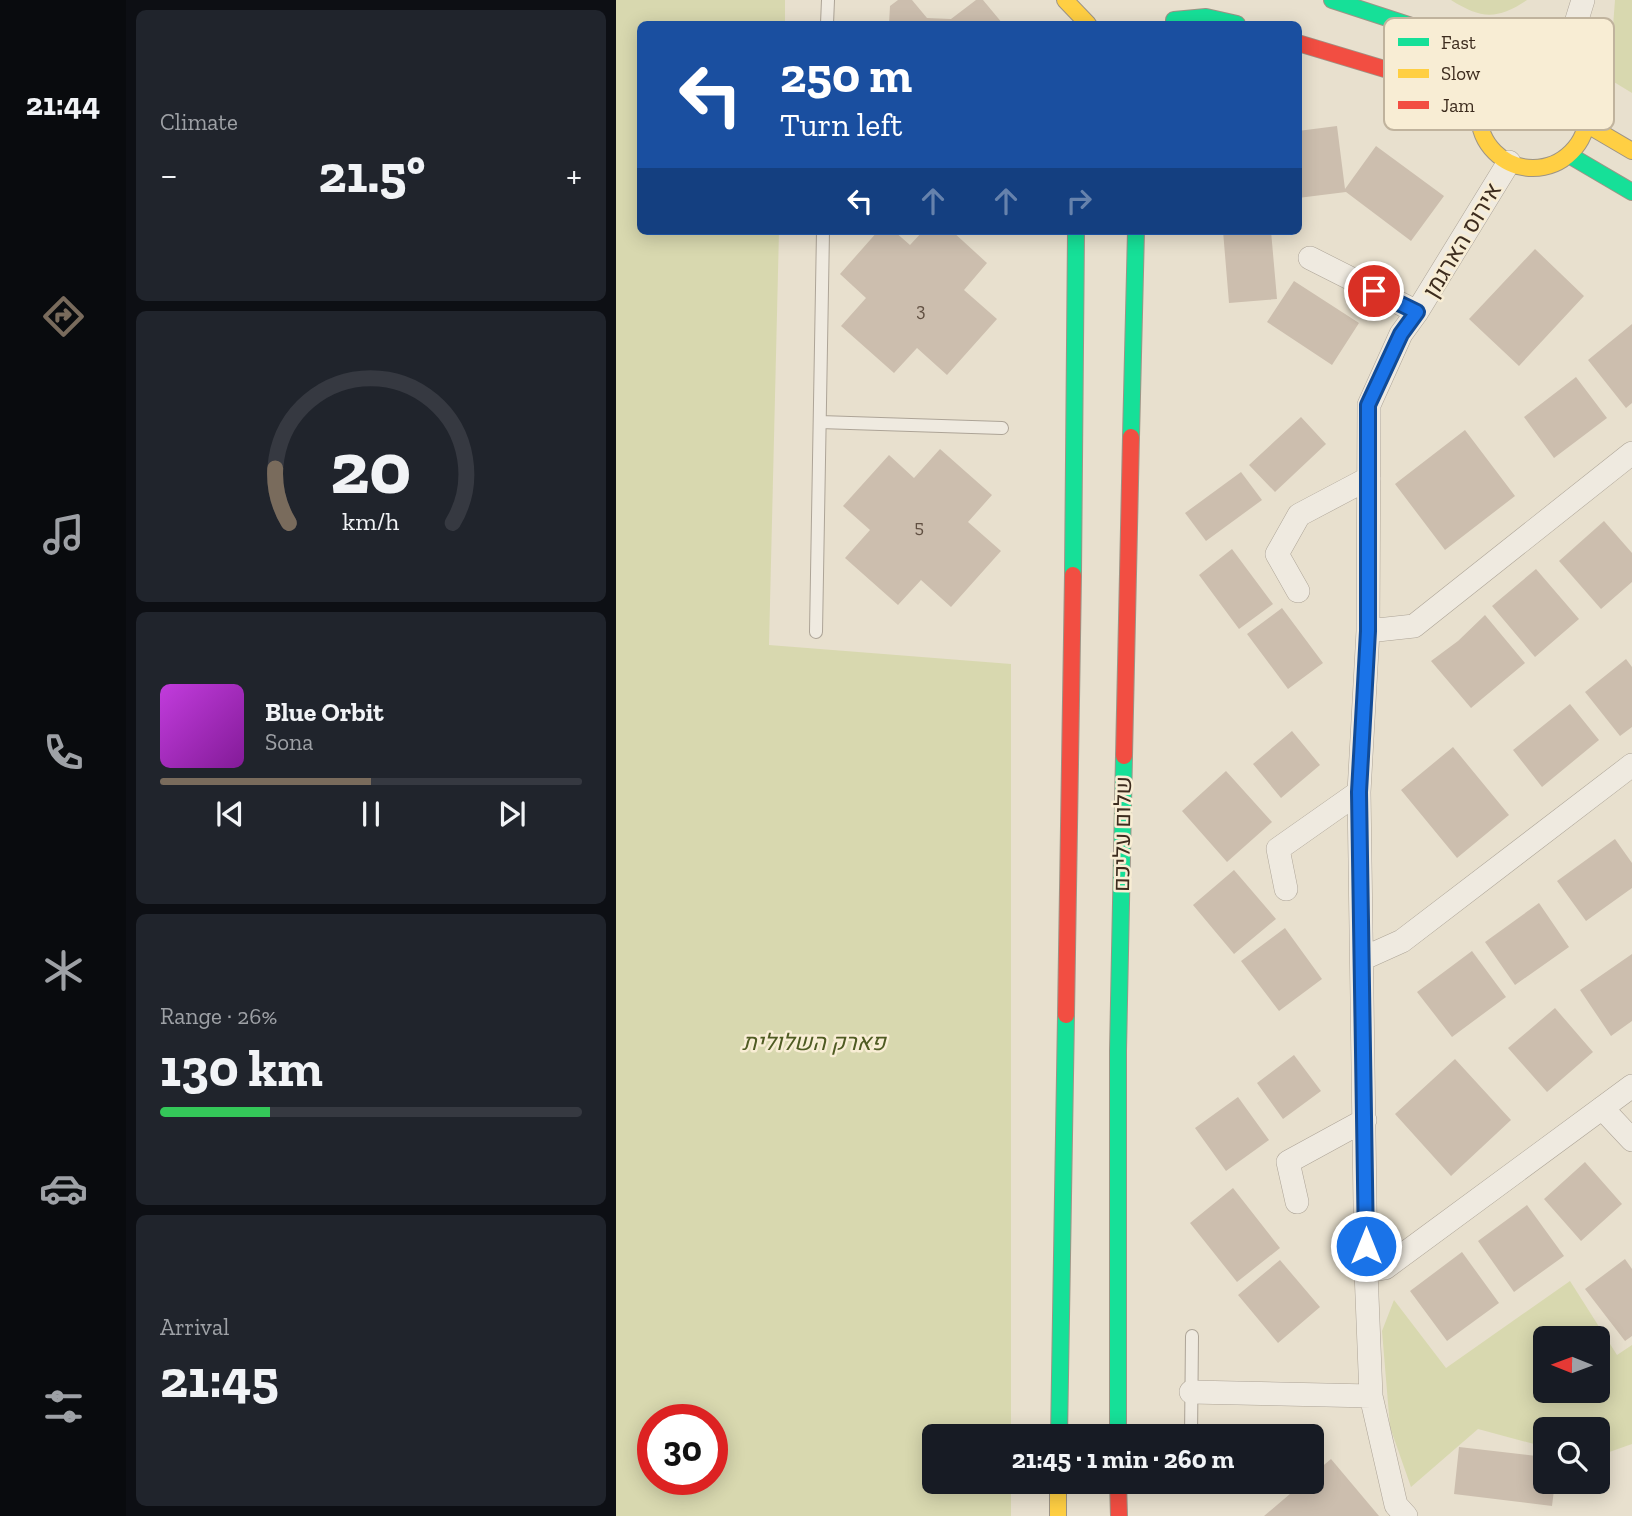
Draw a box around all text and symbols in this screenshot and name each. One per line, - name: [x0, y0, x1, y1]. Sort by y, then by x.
- legend: [1384, 18, 1614, 130]
- text: Fast: [1441, 31, 1476, 54]
- text: 250 m: [780, 46, 912, 105]
- icon: left: [665, 49, 756, 140]
- text: Slow: [1441, 62, 1481, 85]
- text: 21:44: [26, 85, 100, 123]
- text: Jam: [1441, 94, 1475, 117]
- text: Turn left: [780, 106, 902, 144]
- text: Climate: [160, 108, 238, 136]
- text: 21.5°: [318, 143, 425, 205]
- text: −: [160, 152, 178, 198]
- text: +: [566, 152, 582, 198]
- street label: אירוס הארגמן: [1417, 177, 1507, 303]
- icon: left: [841, 182, 879, 220]
- icon: ahead: [914, 182, 952, 220]
- icon: ahead: [987, 182, 1025, 220]
- icon: right: [1060, 182, 1098, 220]
- pin: [1344, 261, 1404, 321]
- icon: arrive: [1355, 272, 1393, 310]
- icon: directions: [39, 292, 88, 341]
- house number: 3: [916, 298, 926, 321]
- text: 20: [330, 424, 412, 512]
- text: km/h: [342, 506, 400, 536]
- icon: music: [39, 510, 88, 559]
- house number: 5: [914, 515, 924, 538]
- text: Blue Orbit: [265, 696, 384, 728]
- icon: phone: [39, 728, 88, 777]
- text: Sona: [265, 728, 313, 756]
- street label: שלום עליכם: [1107, 776, 1137, 892]
- icon: previous: [211, 795, 249, 833]
- icon: pause: [352, 795, 390, 833]
- icon: next: [493, 795, 531, 833]
- icon: climate: [39, 946, 88, 995]
- text: Range · 26%: [160, 1002, 277, 1030]
- park label: פארק השלולית: [742, 1028, 887, 1056]
- text: 130 km: [160, 1037, 323, 1099]
- icon: car: [39, 1164, 88, 1213]
- position arrow: [1329, 1209, 1403, 1283]
- text: Arrival: [160, 1313, 229, 1341]
- north arrow: [1533, 1326, 1610, 1404]
- map controls: [1533, 1326, 1610, 1494]
- text: 21:45: [160, 1348, 279, 1410]
- icon: filters: [39, 1382, 88, 1431]
- speed limit sign: 30: [637, 1404, 728, 1495]
- button: search: [1533, 1417, 1610, 1494]
- text: 21:45 · 1 min · 260 m: [1012, 1443, 1234, 1475]

